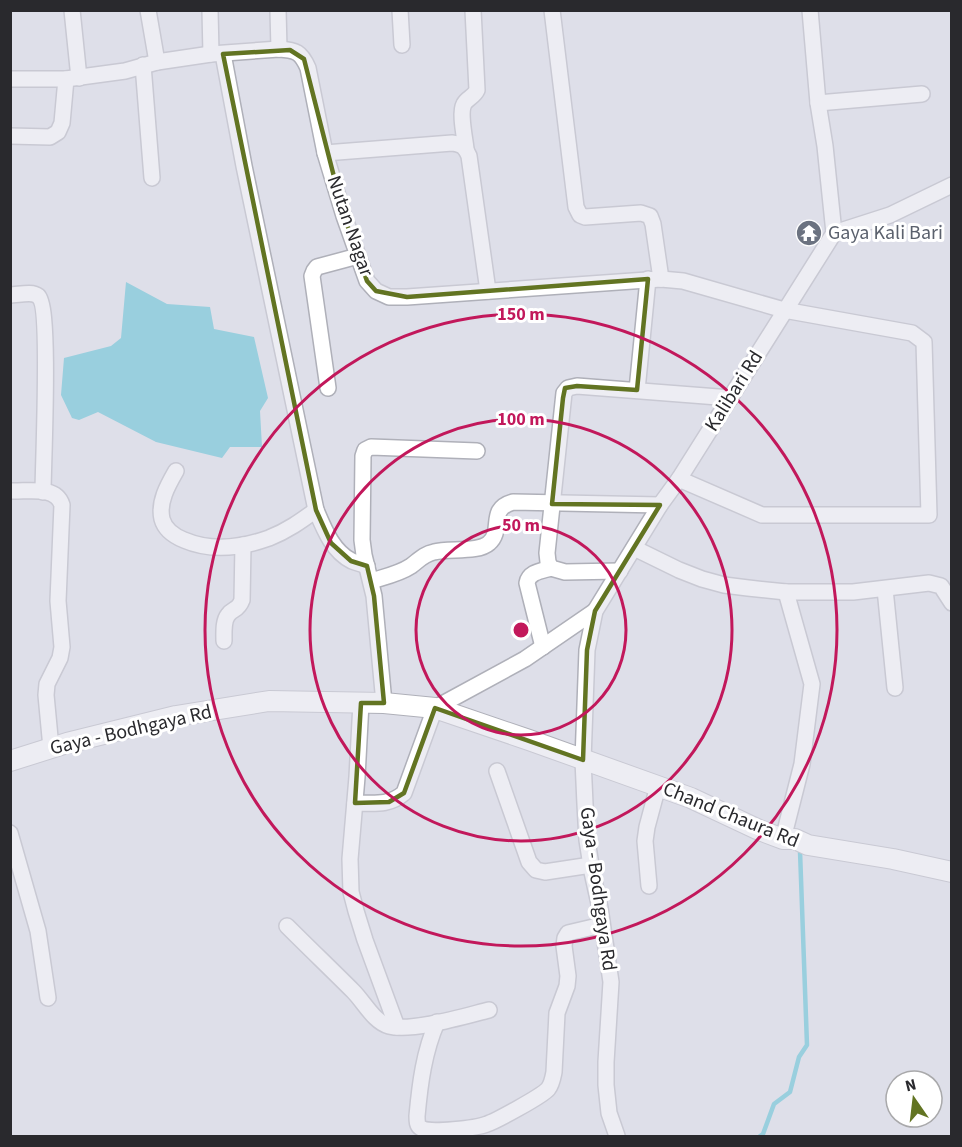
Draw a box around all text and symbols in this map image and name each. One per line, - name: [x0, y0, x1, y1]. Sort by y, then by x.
- street label: Nutan Nagar: [320, 172, 380, 280]
- temple icon: Gaya Kali Bari: [794, 218, 824, 248]
- place label: Gaya Kali Bari: [828, 219, 943, 247]
- text: 150 m: [497, 302, 545, 327]
- street label: Kalibari Rd: [698, 345, 770, 437]
- text: 100 m: [497, 407, 545, 432]
- text: 50 m: [502, 513, 540, 538]
- centre of rings: [511, 620, 531, 640]
- street label: Gaya - Bodhgaya Rd: [47, 698, 215, 762]
- street label: Chand Chaura Rd: [659, 775, 803, 855]
- street label: Gaya - Bodhgaya Rd: [573, 805, 623, 973]
- north arrow: [884, 1069, 944, 1129]
- text: N: [903, 1073, 918, 1097]

